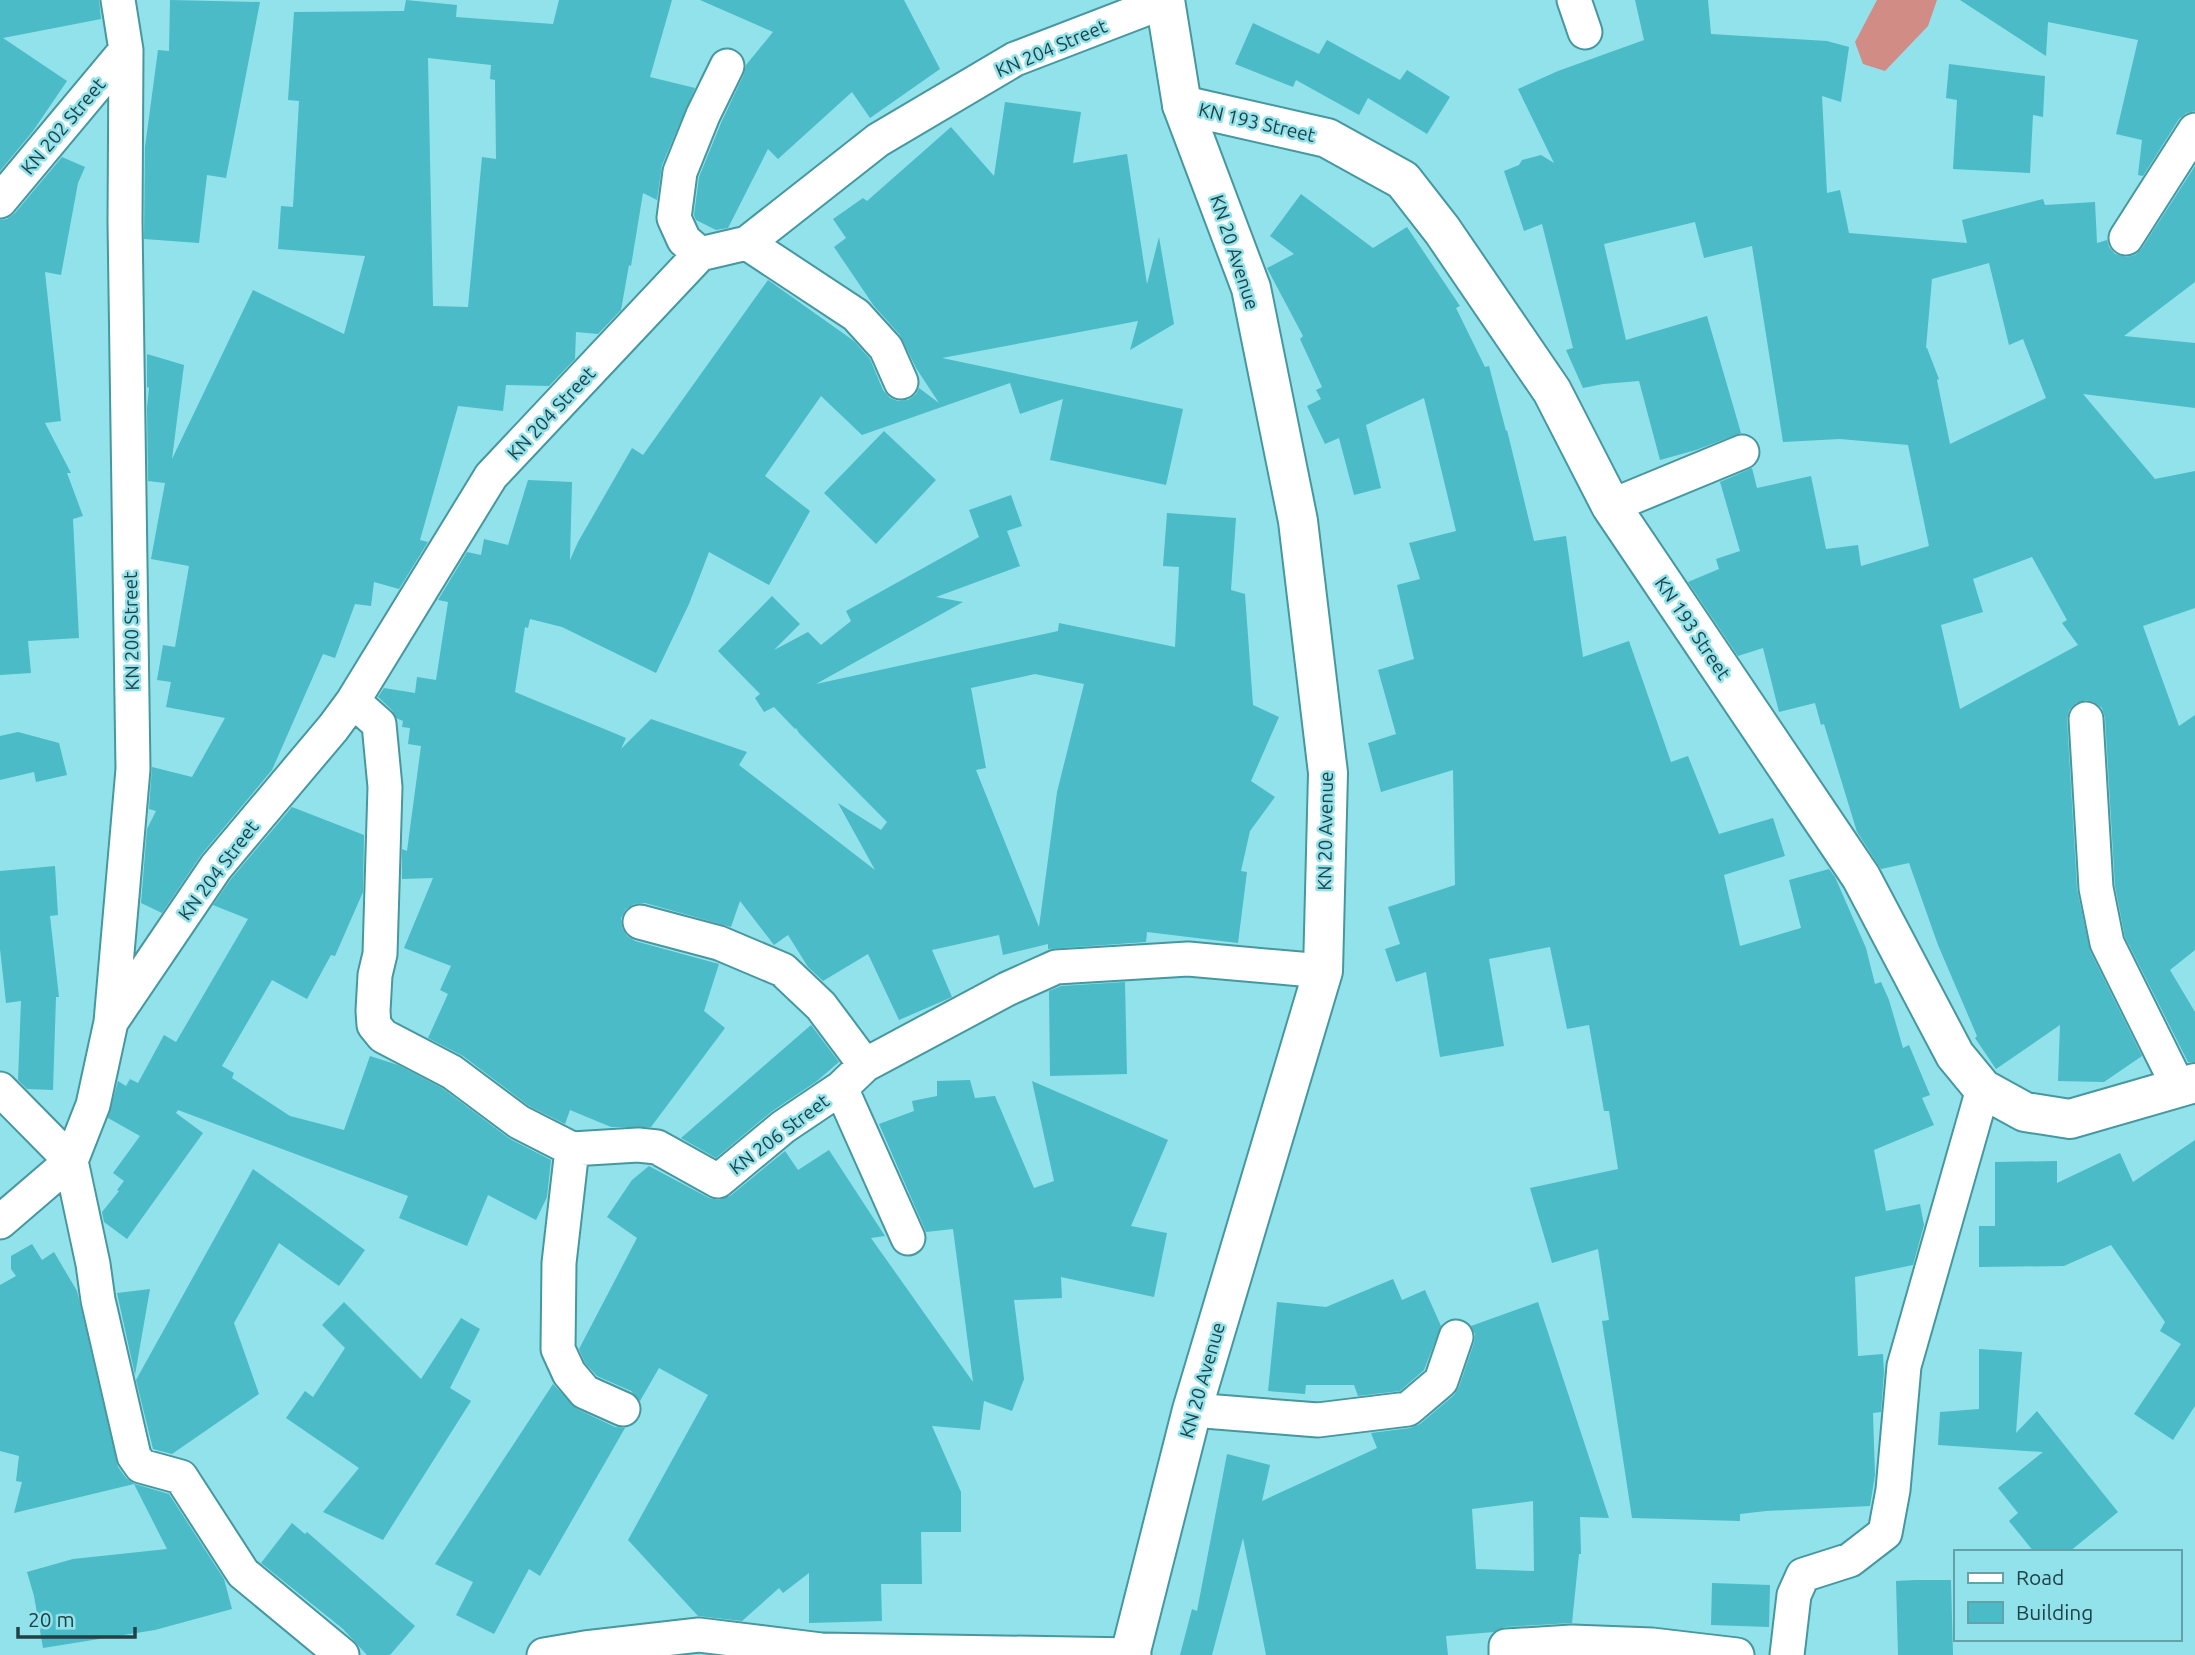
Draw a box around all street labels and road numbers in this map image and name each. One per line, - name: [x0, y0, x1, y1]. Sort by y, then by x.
- street label: KN 204 Street: [992, 14, 1111, 81]
- street label: KN 202 Street: [16, 73, 110, 179]
- street label: KN 193 Street: [1197, 98, 1318, 146]
- street label: KN 20 Avenue: [1206, 192, 1264, 312]
- street label: KN 204 Street: [502, 362, 600, 464]
- street label: KN 200 Street: [119, 571, 143, 691]
- street label: KN 193 Street: [1651, 573, 1736, 684]
- street label: KN 20 Avenue: [1313, 771, 1337, 891]
- street label: KN 204 Street: [173, 815, 263, 924]
- street label: KN 206 Street: [725, 1089, 834, 1179]
- street label: KN 20 Avenue: [1175, 1320, 1229, 1440]

